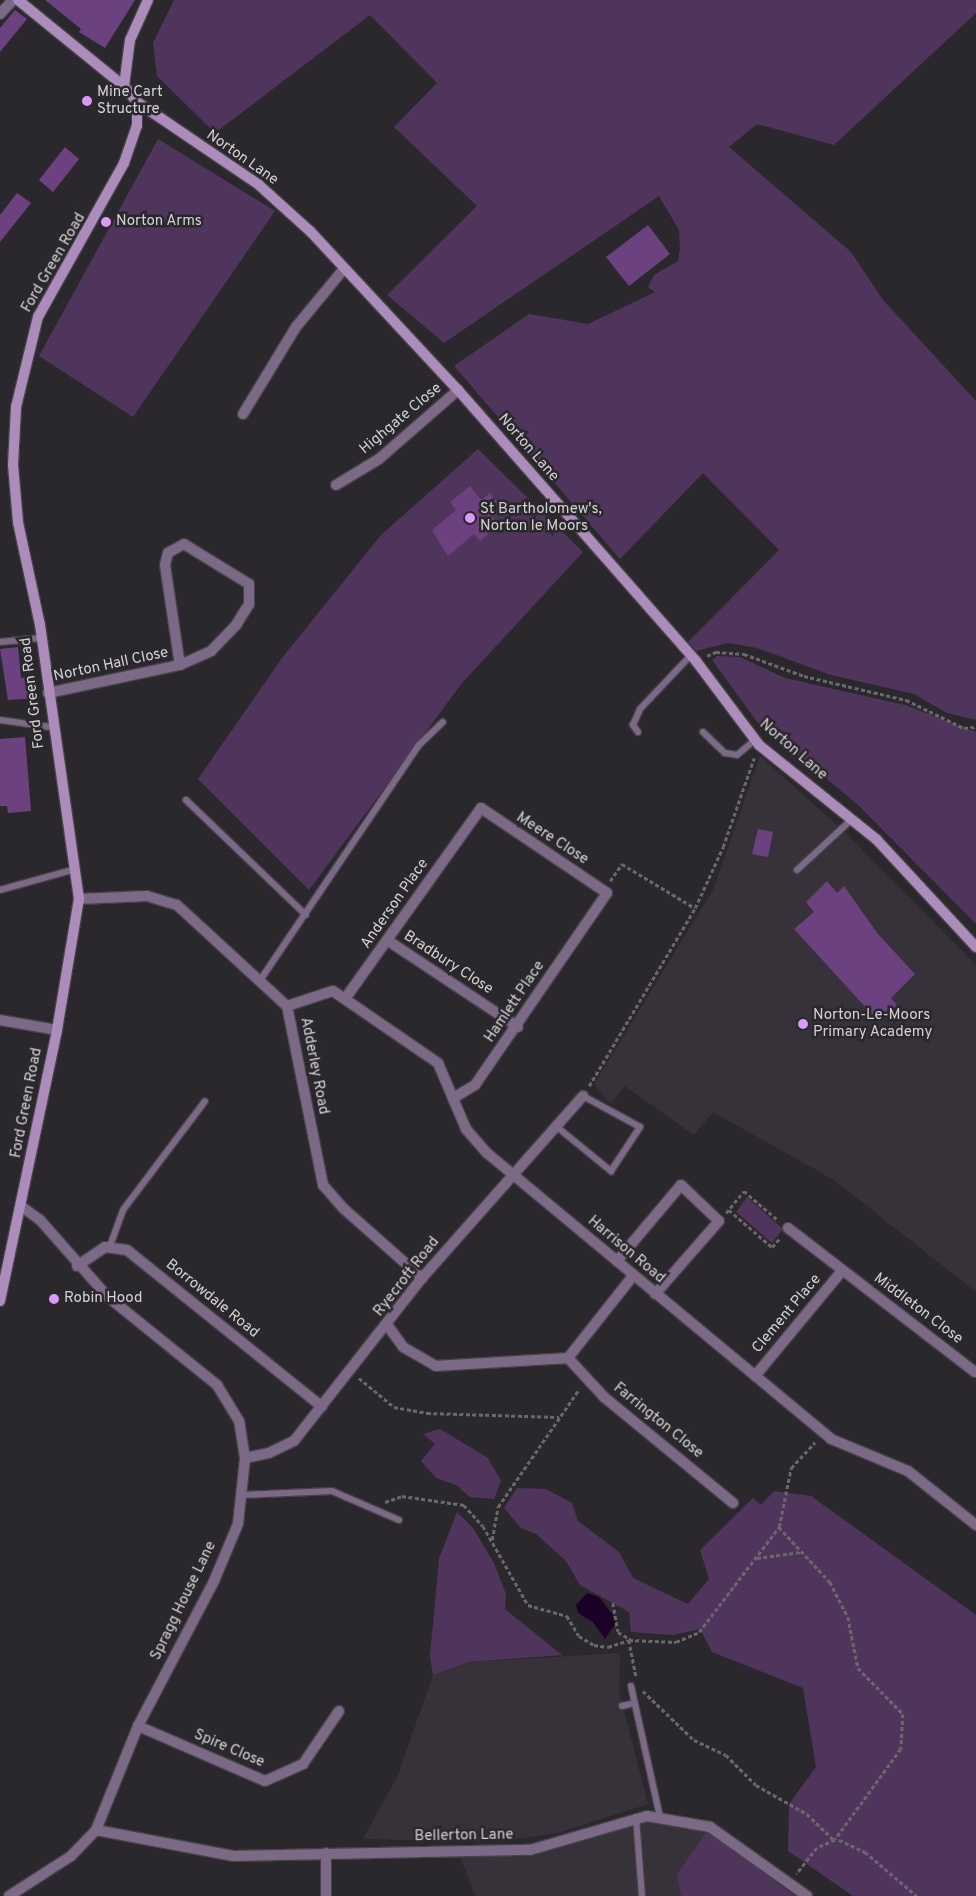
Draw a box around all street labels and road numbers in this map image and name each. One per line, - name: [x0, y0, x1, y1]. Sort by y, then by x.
- street label: Norton Lane: [202, 127, 282, 189]
- street label: Ford Green Road: [18, 210, 90, 316]
- street label: Highgate Close: [356, 379, 446, 459]
- street label: Norton Lane: [494, 410, 562, 486]
- street label: Ford Green Road: [17, 636, 49, 750]
- street label: Norton Hall Close: [52, 644, 170, 686]
- street label: Norton Lane: [755, 716, 831, 784]
- street label: Meere Close: [512, 809, 592, 869]
- street label: Anderson Place: [357, 856, 433, 952]
- street label: Bradbury Close: [400, 927, 496, 999]
- street label: Hamlett Place: [481, 958, 549, 1046]
- street label: Adderley Road: [296, 1016, 332, 1116]
- street label: Ford Green Road: [7, 1046, 47, 1160]
- street label: Harrison Road: [584, 1212, 668, 1288]
- street label: Ryecroft Road: [370, 1234, 444, 1320]
- street label: Borrowdale Road: [162, 1256, 262, 1342]
- street label: Middleton Close: [870, 1270, 966, 1348]
- street label: Clement Place: [749, 1271, 825, 1357]
- street label: Farrington Close: [609, 1379, 707, 1463]
- street label: Spragg House Lane: [147, 1538, 221, 1664]
- street label: Spire Close: [191, 1726, 267, 1772]
- street label: Bellerton Lane: [414, 1826, 514, 1846]

